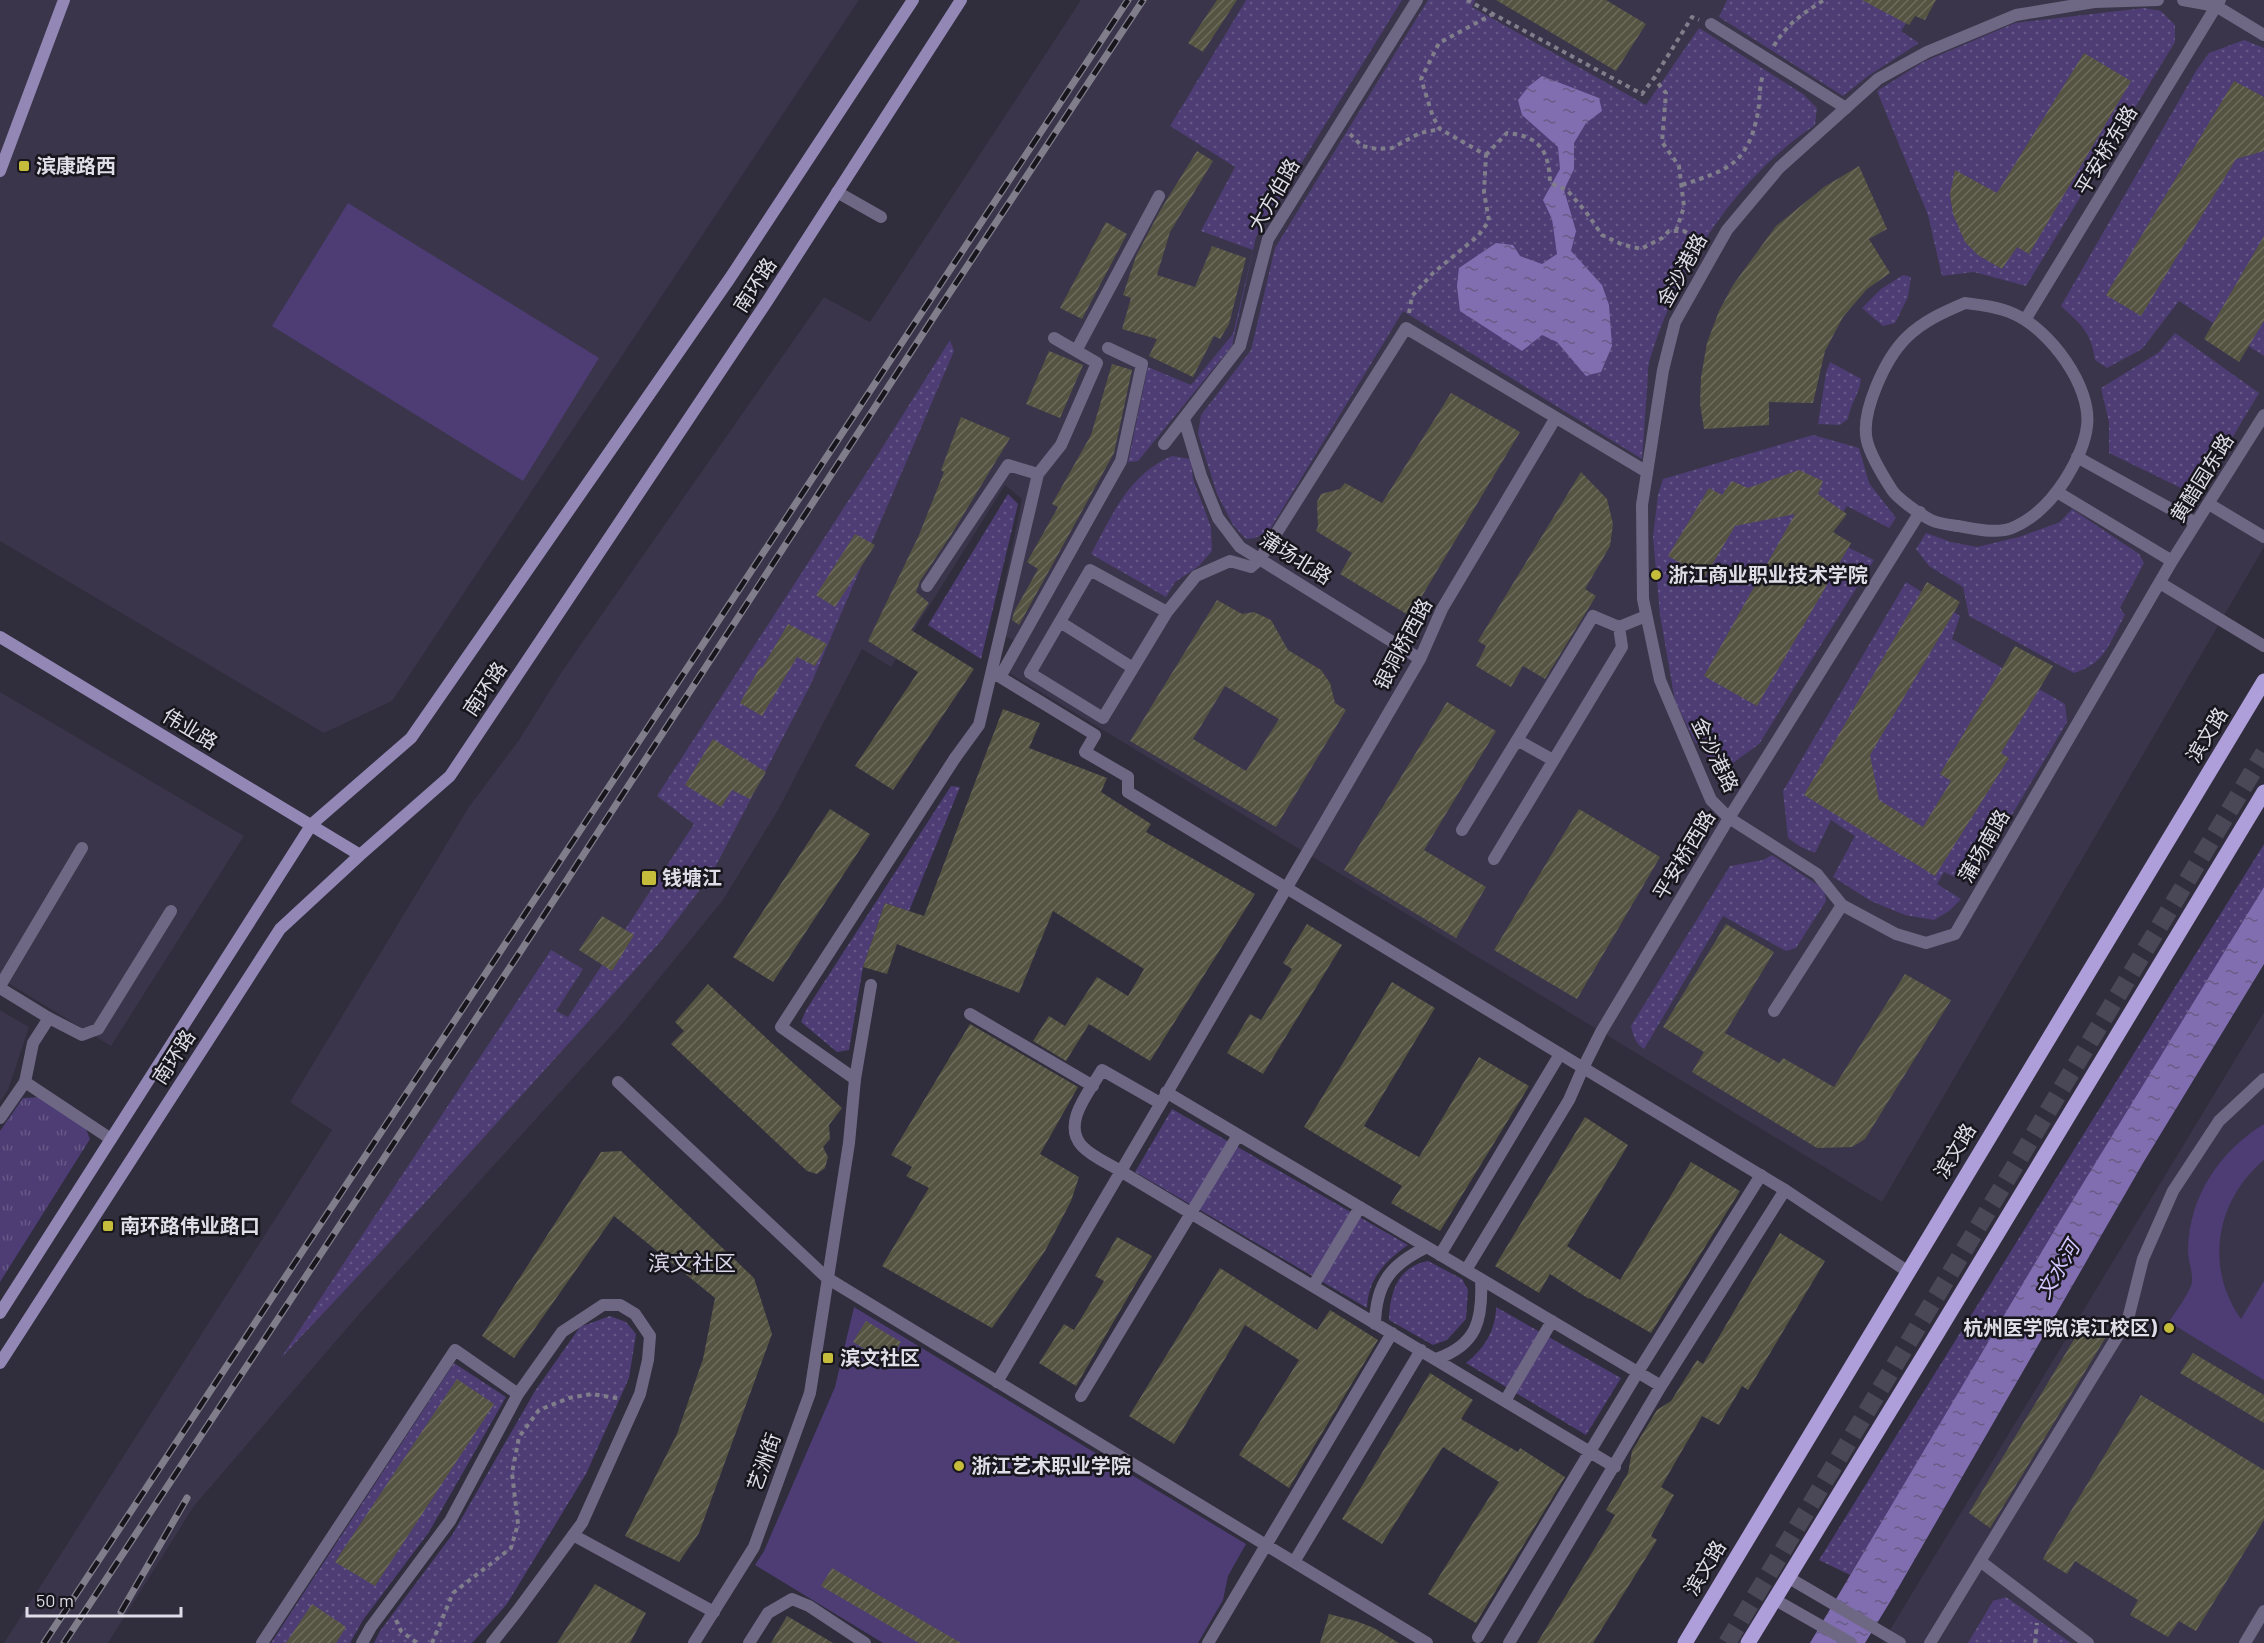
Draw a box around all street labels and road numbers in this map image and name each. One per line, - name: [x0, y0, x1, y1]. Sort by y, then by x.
- street label: 平安桥东路: [2069, 100, 2141, 199]
- street label: 大方伯路: [1243, 154, 1304, 235]
- street label: 金沙港路: [1651, 229, 1711, 310]
- street label: 南环路: [728, 253, 781, 316]
- street label: 黄醋园东路: [2164, 429, 2238, 526]
- street label: 蒲场北路: [1256, 526, 1337, 589]
- street label: 银洞桥西路: [1368, 594, 1436, 693]
- street label: 南环路: [457, 657, 511, 720]
- street label: 伟业路: [159, 702, 222, 754]
- street label: 滨文路: [2180, 703, 2232, 766]
- street label: 金沙港路: [1688, 713, 1744, 796]
- street label: 平安桥西路: [1647, 805, 1719, 904]
- street label: 蒲场南路: [1953, 805, 2014, 886]
- street label: 南环路: [147, 1025, 200, 1088]
- street label: 滨文路: [1928, 1119, 1980, 1182]
- street label: 艺洲街: [742, 1429, 785, 1494]
- street label: 滨文路: [1678, 1536, 1730, 1599]

